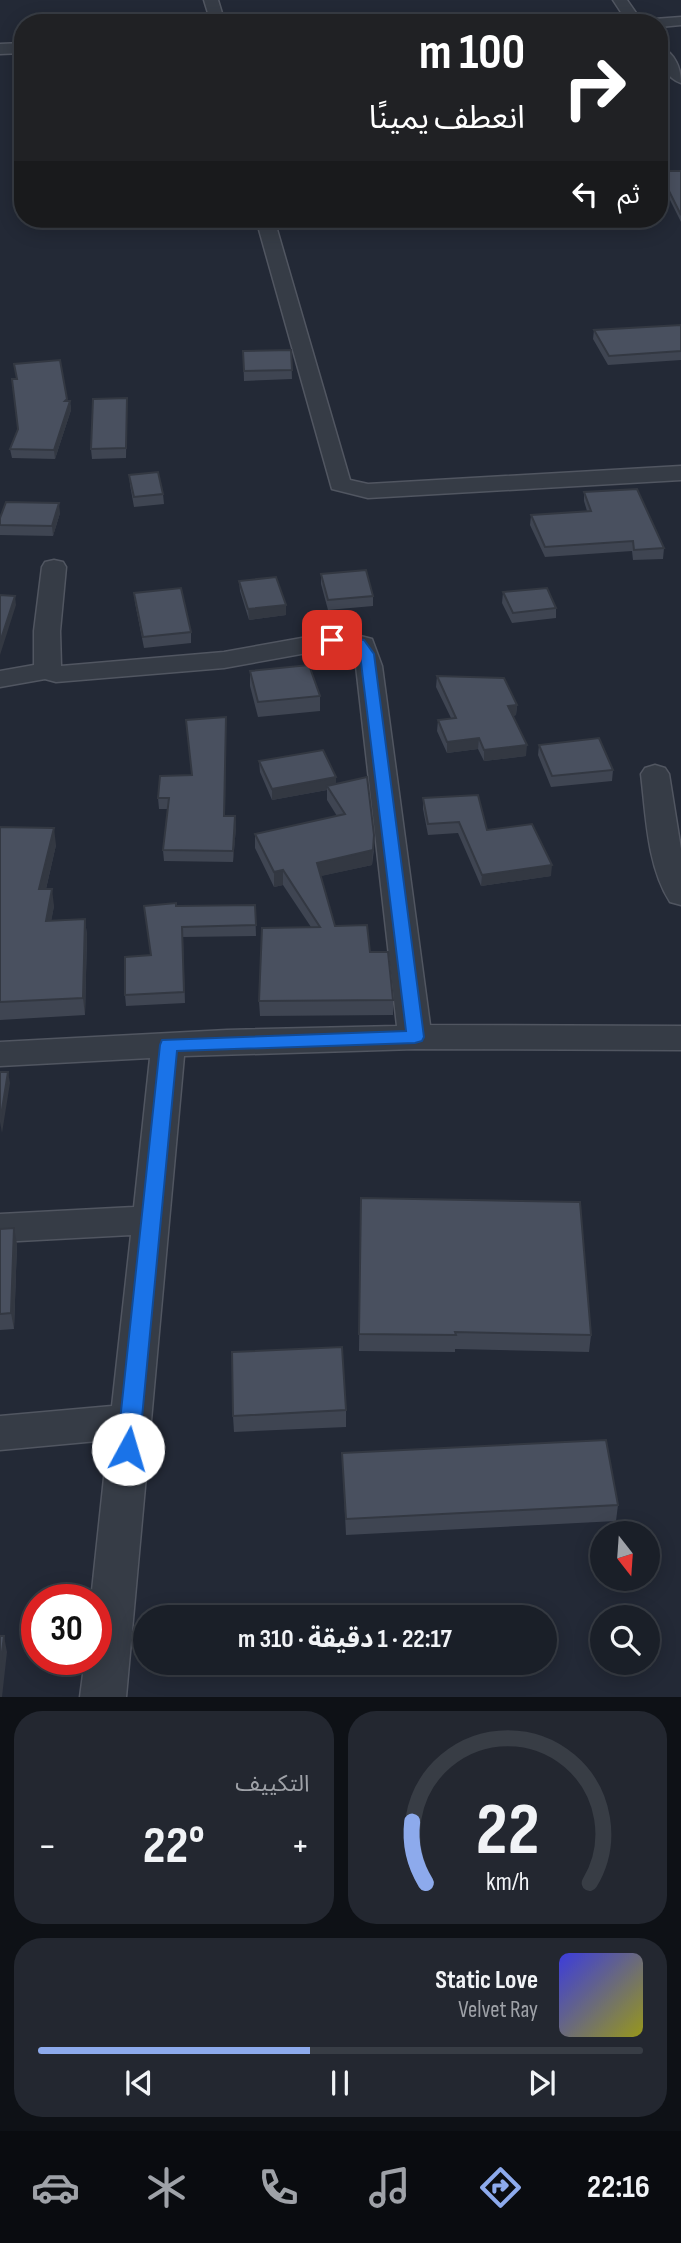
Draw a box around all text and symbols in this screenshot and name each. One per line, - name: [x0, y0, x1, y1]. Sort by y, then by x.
- text: 100 m: [419, 24, 525, 83]
- icon: right: [549, 42, 640, 133]
- text: انعطف يمينًا: [369, 99, 525, 138]
- icon: left: [566, 175, 604, 213]
- text: ثم: [618, 180, 640, 211]
- pin: [302, 610, 362, 670]
- icon: arrive: [313, 621, 351, 659]
- position arrow: [91, 1412, 165, 1486]
- north arrow: [590, 1521, 660, 1591]
- map controls: [590, 1521, 660, 1675]
- speed limit sign: 30: [21, 1584, 112, 1675]
- button: search: [590, 1605, 660, 1675]
- text: 22:17 · 1 دقيقة · 310 m: [238, 1624, 452, 1655]
- text: التكييف: [235, 1770, 310, 1798]
- text: 22: [475, 1788, 539, 1876]
- text: 22°: [143, 1815, 205, 1878]
- text: −: [38, 1824, 57, 1869]
- text: +: [291, 1824, 309, 1869]
- text: km/h: [486, 1867, 529, 1898]
- text: Static Love: [435, 1965, 538, 1996]
- text: Velvet Ray: [458, 1996, 538, 2024]
- icon: previous: [120, 2064, 158, 2102]
- icon: pause: [321, 2064, 359, 2102]
- icon: next: [523, 2064, 561, 2102]
- icon: car: [31, 2163, 80, 2212]
- icon: climate: [142, 2163, 191, 2212]
- icon: phone: [254, 2163, 303, 2212]
- icon: music: [365, 2163, 414, 2212]
- icon: directions: [476, 2163, 525, 2212]
- text: 22:16: [587, 2168, 650, 2207]

